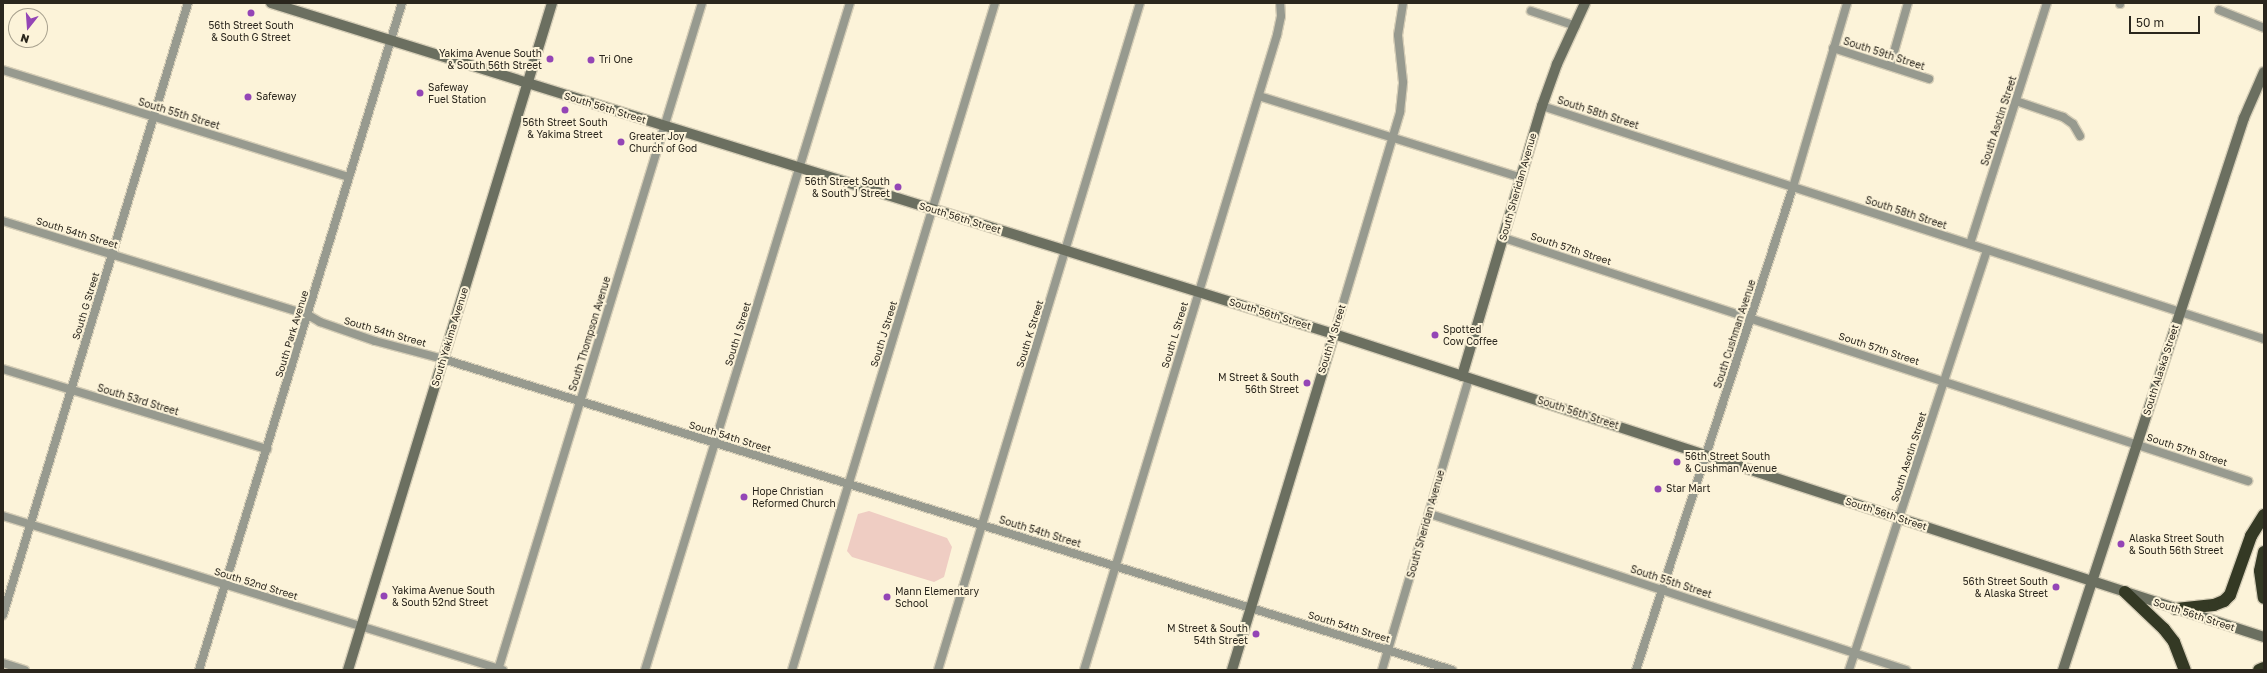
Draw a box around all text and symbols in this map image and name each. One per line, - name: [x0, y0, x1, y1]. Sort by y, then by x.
- north arrow: [8, 8, 48, 48]
- marker: 56th Street South & South G Street: [246, 8, 256, 18]
- scale bar: [2131, 8, 2202, 34]
- text: 50 m: [2136, 15, 2164, 30]
- place label: 56th Street South & South G Street: [208, 19, 294, 42]
- text: N: [19, 32, 31, 46]
- street label: South 59th Street: [1842, 35, 1926, 73]
- place label: Yakima Avenue South & South 56th Street: [439, 47, 542, 70]
- marker: Yakima Avenue South & South 56th Street: [545, 54, 555, 64]
- place label: Tri One: [599, 54, 633, 66]
- marker: Tri One: [586, 55, 596, 65]
- street label: South Asotin Street: [1979, 74, 2019, 168]
- place label: Safeway Fuel Station: [428, 81, 486, 104]
- marker: Safeway Fuel Station: [415, 88, 425, 98]
- street label: South 56th Street: [563, 90, 647, 126]
- place label: Safeway: [256, 91, 296, 103]
- marker: Safeway: [243, 92, 253, 102]
- street label: South 58th Street: [1556, 94, 1640, 132]
- street label: South 55th Street: [137, 96, 221, 132]
- marker: 56th Street South & Yakima Street: [560, 105, 570, 115]
- place label: 56th Street South & Yakima Street: [522, 116, 608, 140]
- place label: Greater Joy Church of God: [629, 130, 697, 154]
- street label: South Sheridan Avenue: [1497, 132, 1539, 242]
- marker: Greater Joy Church of God: [616, 137, 626, 147]
- place label: 56th Street South & South J Street: [805, 175, 890, 198]
- marker: 56th Street South & South J Street: [893, 182, 903, 192]
- street label: South 58th Street: [1864, 194, 1948, 232]
- street label: South 56th Street: [918, 200, 1002, 236]
- street label: South 54th Street: [34, 215, 120, 251]
- street label: South 57th Street: [1529, 230, 1613, 268]
- street label: South G Street: [70, 271, 102, 341]
- street label: South Thompson Avenue: [567, 275, 613, 393]
- street label: South Cushman Avenue: [1712, 278, 1758, 390]
- street label: South Yakima Avenue: [429, 286, 471, 388]
- street label: South Park Avenue: [273, 289, 311, 379]
- street label: South 56th Street: [1228, 296, 1312, 332]
- street label: South J Street: [868, 299, 900, 369]
- street label: South K Street: [1014, 299, 1046, 369]
- street label: South L Street: [1159, 300, 1191, 370]
- street label: South I Street: [723, 301, 753, 367]
- street label: South M Street: [1316, 303, 1348, 375]
- street label: South 54th Street: [342, 314, 428, 350]
- place label: Spotted Cow Coffee: [1443, 323, 1498, 346]
- street label: South Alaska Street: [2141, 323, 2181, 417]
- marker: Spotted Cow Coffee: [1430, 330, 1440, 340]
- street label: South 57th Street: [1837, 330, 1921, 368]
- place label: M Street & South 56th Street: [1218, 371, 1299, 394]
- marker: M Street & South 56th Street: [1302, 378, 1312, 388]
- street label: South 53rd Street: [96, 382, 180, 418]
- street label: South 56th Street: [1536, 394, 1620, 432]
- street label: South Asotin Street: [1889, 410, 1929, 504]
- street label: South 54th Street: [687, 419, 773, 455]
- street label: South 57th Street: [2145, 431, 2229, 469]
- place label: 56th Street South & Cushman Avenue: [1685, 450, 1777, 474]
- marker: 56th Street South & Cushman Avenue: [1672, 457, 1682, 467]
- street label: South Sheridan Avenue: [1405, 469, 1447, 579]
- place label: Star Mart: [1666, 483, 1711, 495]
- marker: Star Mart: [1653, 484, 1663, 494]
- place label: Hope Christian Reformed Church: [752, 485, 836, 508]
- marker: Hope Christian Reformed Church: [739, 492, 749, 502]
- street label: South 56th Street: [1844, 495, 1928, 533]
- street label: South 54th Street: [997, 514, 1083, 550]
- place label: Alaska Street South & South 56th Street: [2129, 532, 2224, 556]
- marker: Alaska Street South & South 56th Street: [2116, 539, 2126, 549]
- street label: South 55th Street: [1629, 563, 1713, 601]
- street label: South 52nd Street: [213, 566, 299, 602]
- place label: 56th Street South & Alaska Street: [1963, 575, 2048, 598]
- marker: 56th Street South & Alaska Street: [2051, 582, 2061, 592]
- place label: Yakima Avenue South & South 52nd Street: [392, 584, 495, 608]
- place label: Mann Elementary School: [895, 585, 979, 608]
- marker: Yakima Avenue South & South 52nd Street: [379, 591, 389, 601]
- marker: Mann Elementary School: [882, 592, 892, 602]
- street label: South 56th Street: [2152, 596, 2236, 634]
- street label: South 54th Street: [1306, 609, 1392, 645]
- place label: M Street & South 54th Street: [1167, 622, 1248, 646]
- marker: M Street & South 54th Street: [1251, 629, 1261, 639]

